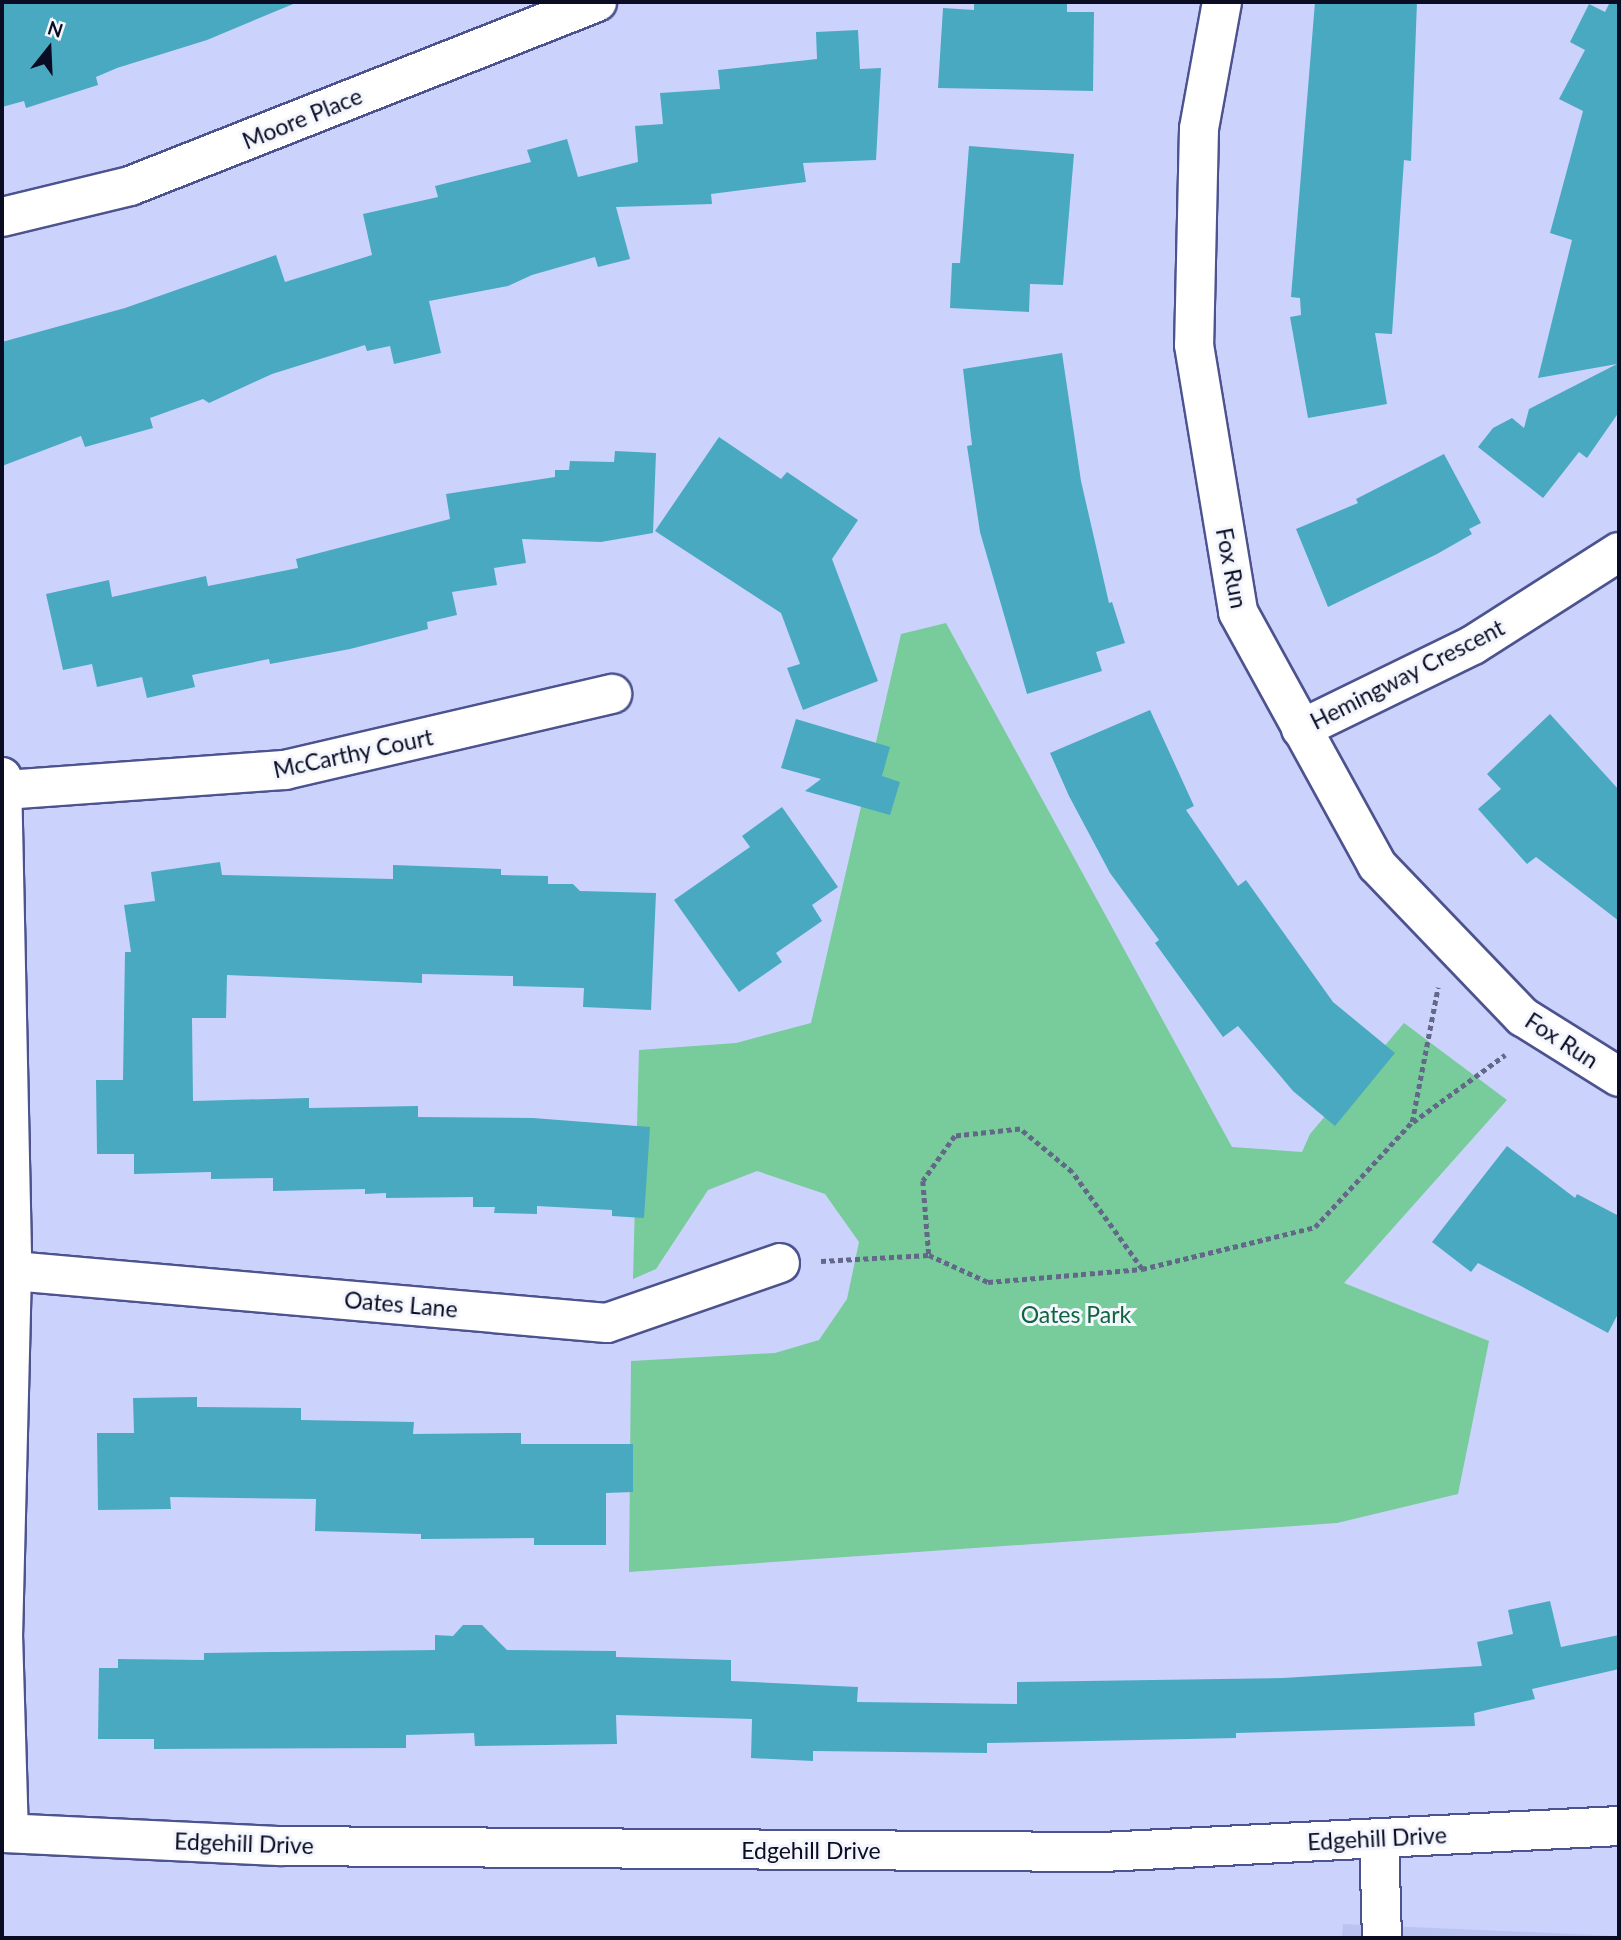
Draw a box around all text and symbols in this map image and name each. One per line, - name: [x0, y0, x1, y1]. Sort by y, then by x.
- north arrow: [14, 14, 84, 84]
- text: N: [45, 15, 66, 42]
- street label: Moore Place: [238, 82, 366, 154]
- street label: Fox Run: [1211, 525, 1253, 611]
- street label: Hemingway Crescent: [1305, 613, 1509, 735]
- street label: McCarthy Court: [270, 723, 436, 783]
- street label: Fox Run: [1520, 1006, 1604, 1074]
- street label: Oates Lane: [343, 1285, 459, 1323]
- park label: Oates Park: [1021, 1300, 1131, 1328]
- street label: Edgehill Drive: [1307, 1821, 1447, 1855]
- street label: Edgehill Drive: [174, 1827, 314, 1859]
- street label: Edgehill Drive: [741, 1836, 881, 1864]

